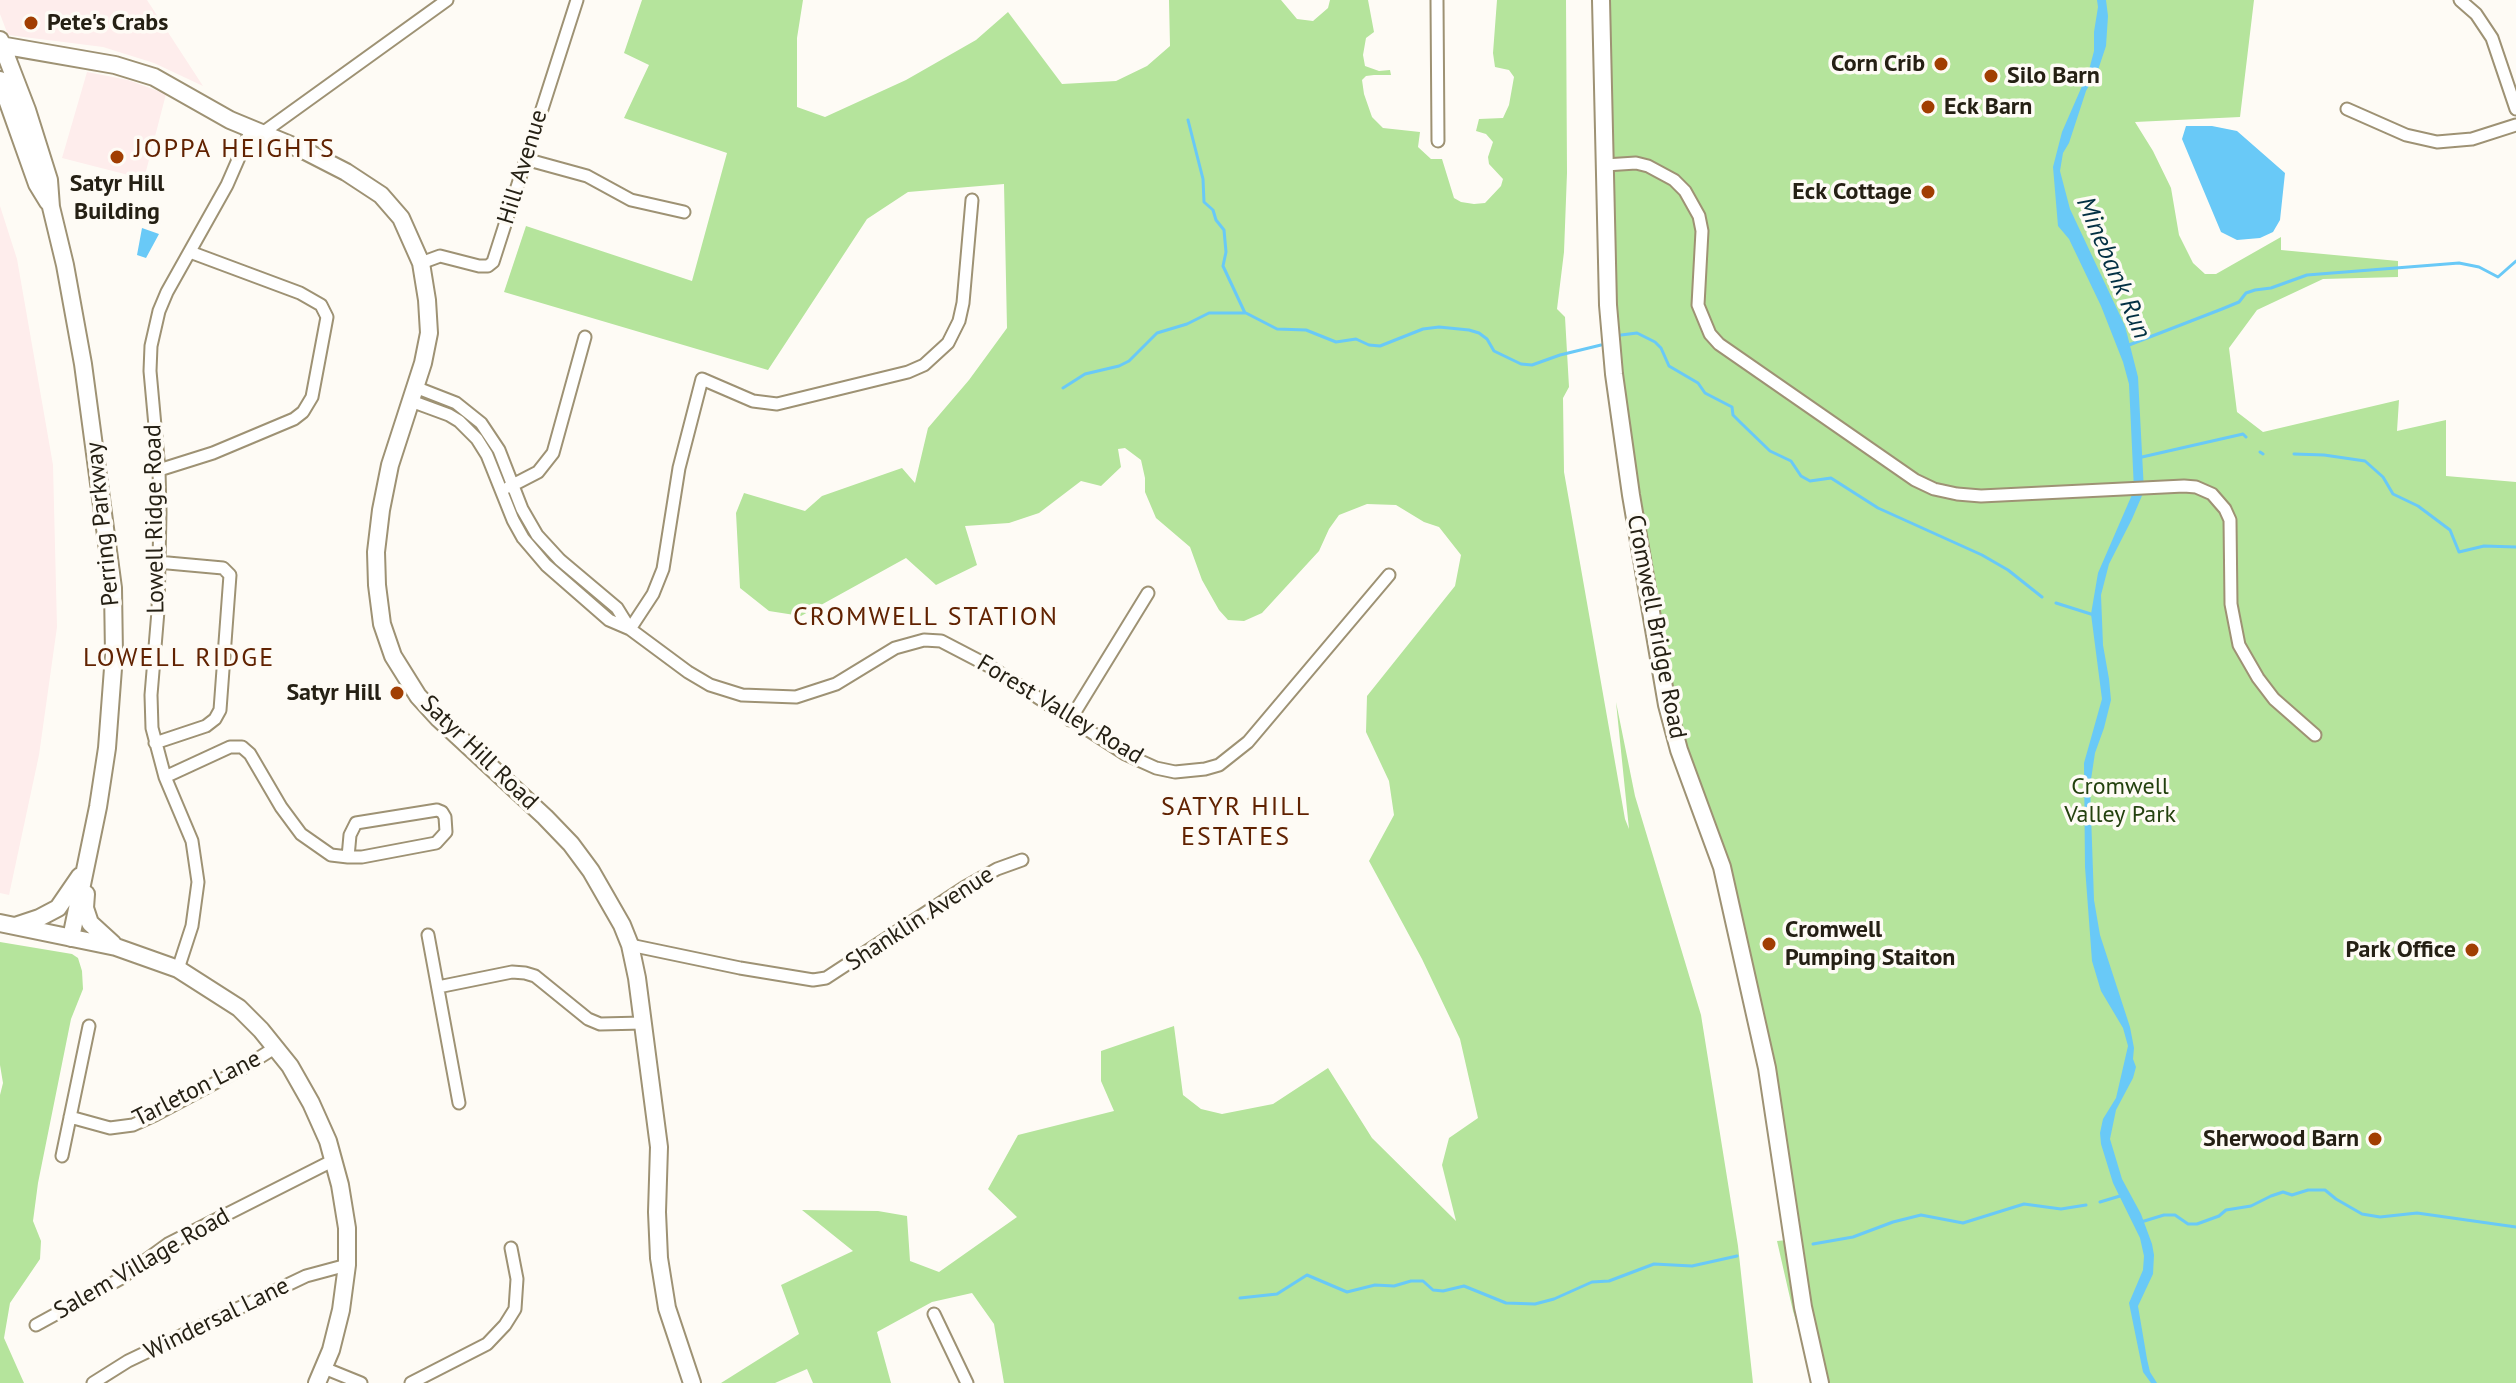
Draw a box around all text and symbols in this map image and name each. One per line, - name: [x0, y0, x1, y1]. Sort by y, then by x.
- place label: Pete's Crabs: [47, 9, 168, 37]
- marker: Pete's Crabs: [22, 14, 40, 32]
- place label: Corn Crib: [1831, 50, 1925, 78]
- marker: Corn Crib: [1932, 55, 1950, 73]
- place label: Silo Barn: [2007, 62, 2100, 90]
- marker: Silo Barn: [1982, 67, 2000, 85]
- place label: Eck Barn: [1944, 93, 2032, 121]
- marker: Eck Barn: [1919, 98, 1937, 116]
- street label: Hill Avenue: [492, 106, 554, 228]
- district label: JOPPA HEIGHTS: [134, 134, 336, 166]
- marker: Satyr Hill Building: [108, 148, 126, 166]
- place label: Satyr Hill Building: [70, 170, 164, 226]
- place label: Eck Cottage: [1792, 178, 1912, 206]
- marker: Eck Cottage: [1919, 183, 1937, 201]
- water label: Minebank Run: [2069, 192, 2157, 344]
- street label: Lowell Ridge Road: [139, 424, 171, 614]
- street label: Perring Parkway: [80, 441, 126, 607]
- street label: Cromwell Bridge Road: [1620, 513, 1692, 741]
- district label: CROMWELL STATION: [793, 602, 1059, 634]
- district label: LOWELL RIDGE: [83, 643, 275, 675]
- street label: Forest Valley Road: [972, 649, 1148, 771]
- place label: Satyr Hill: [286, 679, 381, 707]
- marker: Satyr Hill: [388, 684, 406, 702]
- street label: Satyr Hill Road: [414, 690, 544, 816]
- park label: Cromwell Valley Park: [2064, 773, 2176, 829]
- district label: SATYR HILL ESTATES: [1161, 792, 1311, 854]
- street label: Shanklin Avenue: [841, 861, 999, 977]
- place label: Cromwell Pumping Staiton: [1785, 916, 1955, 972]
- marker: Cromwell Pumping Staiton: [1760, 935, 1778, 953]
- place label: Park Office: [2346, 936, 2456, 964]
- marker: Park Office: [2463, 941, 2481, 959]
- street label: Tarleton Lane: [128, 1045, 266, 1133]
- place label: Sherwood Barn: [2203, 1125, 2359, 1153]
- marker: Sherwood Barn: [2366, 1130, 2384, 1148]
- street label: Salem Village Road: [49, 1202, 235, 1326]
- street label: Windersal Lane: [140, 1272, 294, 1366]

